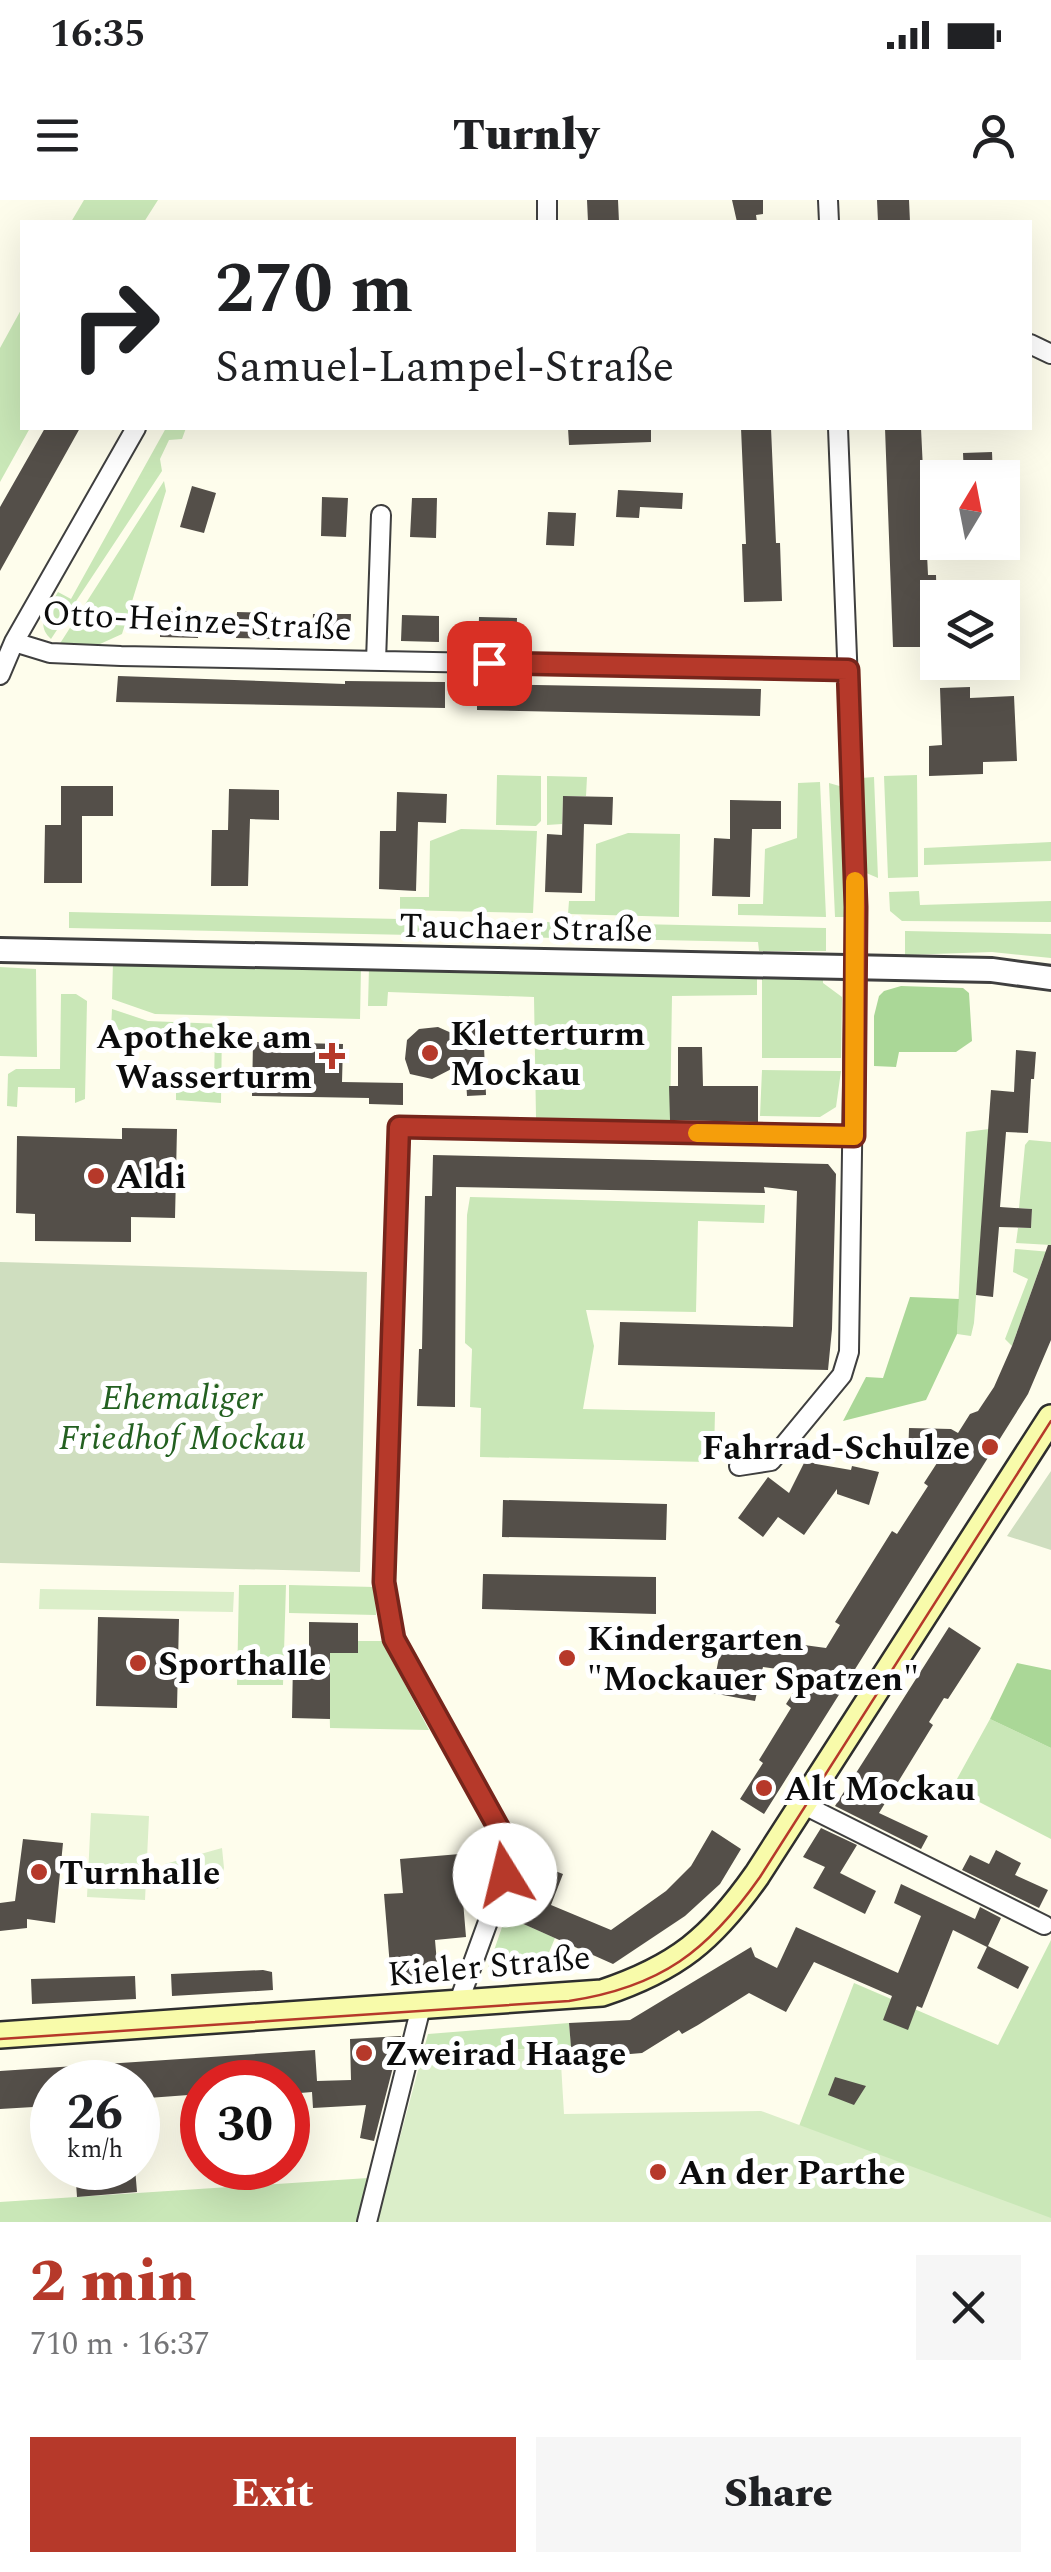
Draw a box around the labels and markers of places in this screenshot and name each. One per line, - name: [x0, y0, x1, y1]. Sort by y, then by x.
- pin: [447, 621, 532, 706]
- place label: Kletterturm Mockau: [450, 1008, 645, 1101]
- place label: Apotheke am Wasserturm: [96, 1011, 312, 1104]
- marker: Kletterturm Mockau: [419, 1042, 441, 1064]
- marker: Apotheke am Wasserturm: [321, 1045, 343, 1067]
- place label: Aldi: [116, 1151, 186, 1204]
- marker: Aldi: [85, 1165, 107, 1187]
- place label: Fahrrad-Schulze: [702, 1422, 970, 1475]
- marker: Fahrrad-Schulze: [979, 1436, 1001, 1458]
- place label: Kindergarten "Mockauer Spatzen": [587, 1613, 919, 1706]
- place label: Sporthalle: [158, 1638, 326, 1691]
- marker: Kindergarten "Mockauer Spatzen": [556, 1647, 578, 1669]
- marker: Sporthalle: [127, 1652, 149, 1674]
- place label: Alt Mockau: [784, 1763, 976, 1816]
- marker: Alt Mockau: [753, 1777, 775, 1799]
- place label: Turnhalle: [59, 1847, 220, 1900]
- marker: Turnhalle: [28, 1861, 50, 1883]
- place label: Zweirad Haage: [384, 2028, 626, 2081]
- marker: Zweirad Haage: [353, 2042, 375, 2064]
- place label: An der Parthe: [678, 2147, 906, 2200]
- marker: An der Parthe: [647, 2161, 669, 2183]

